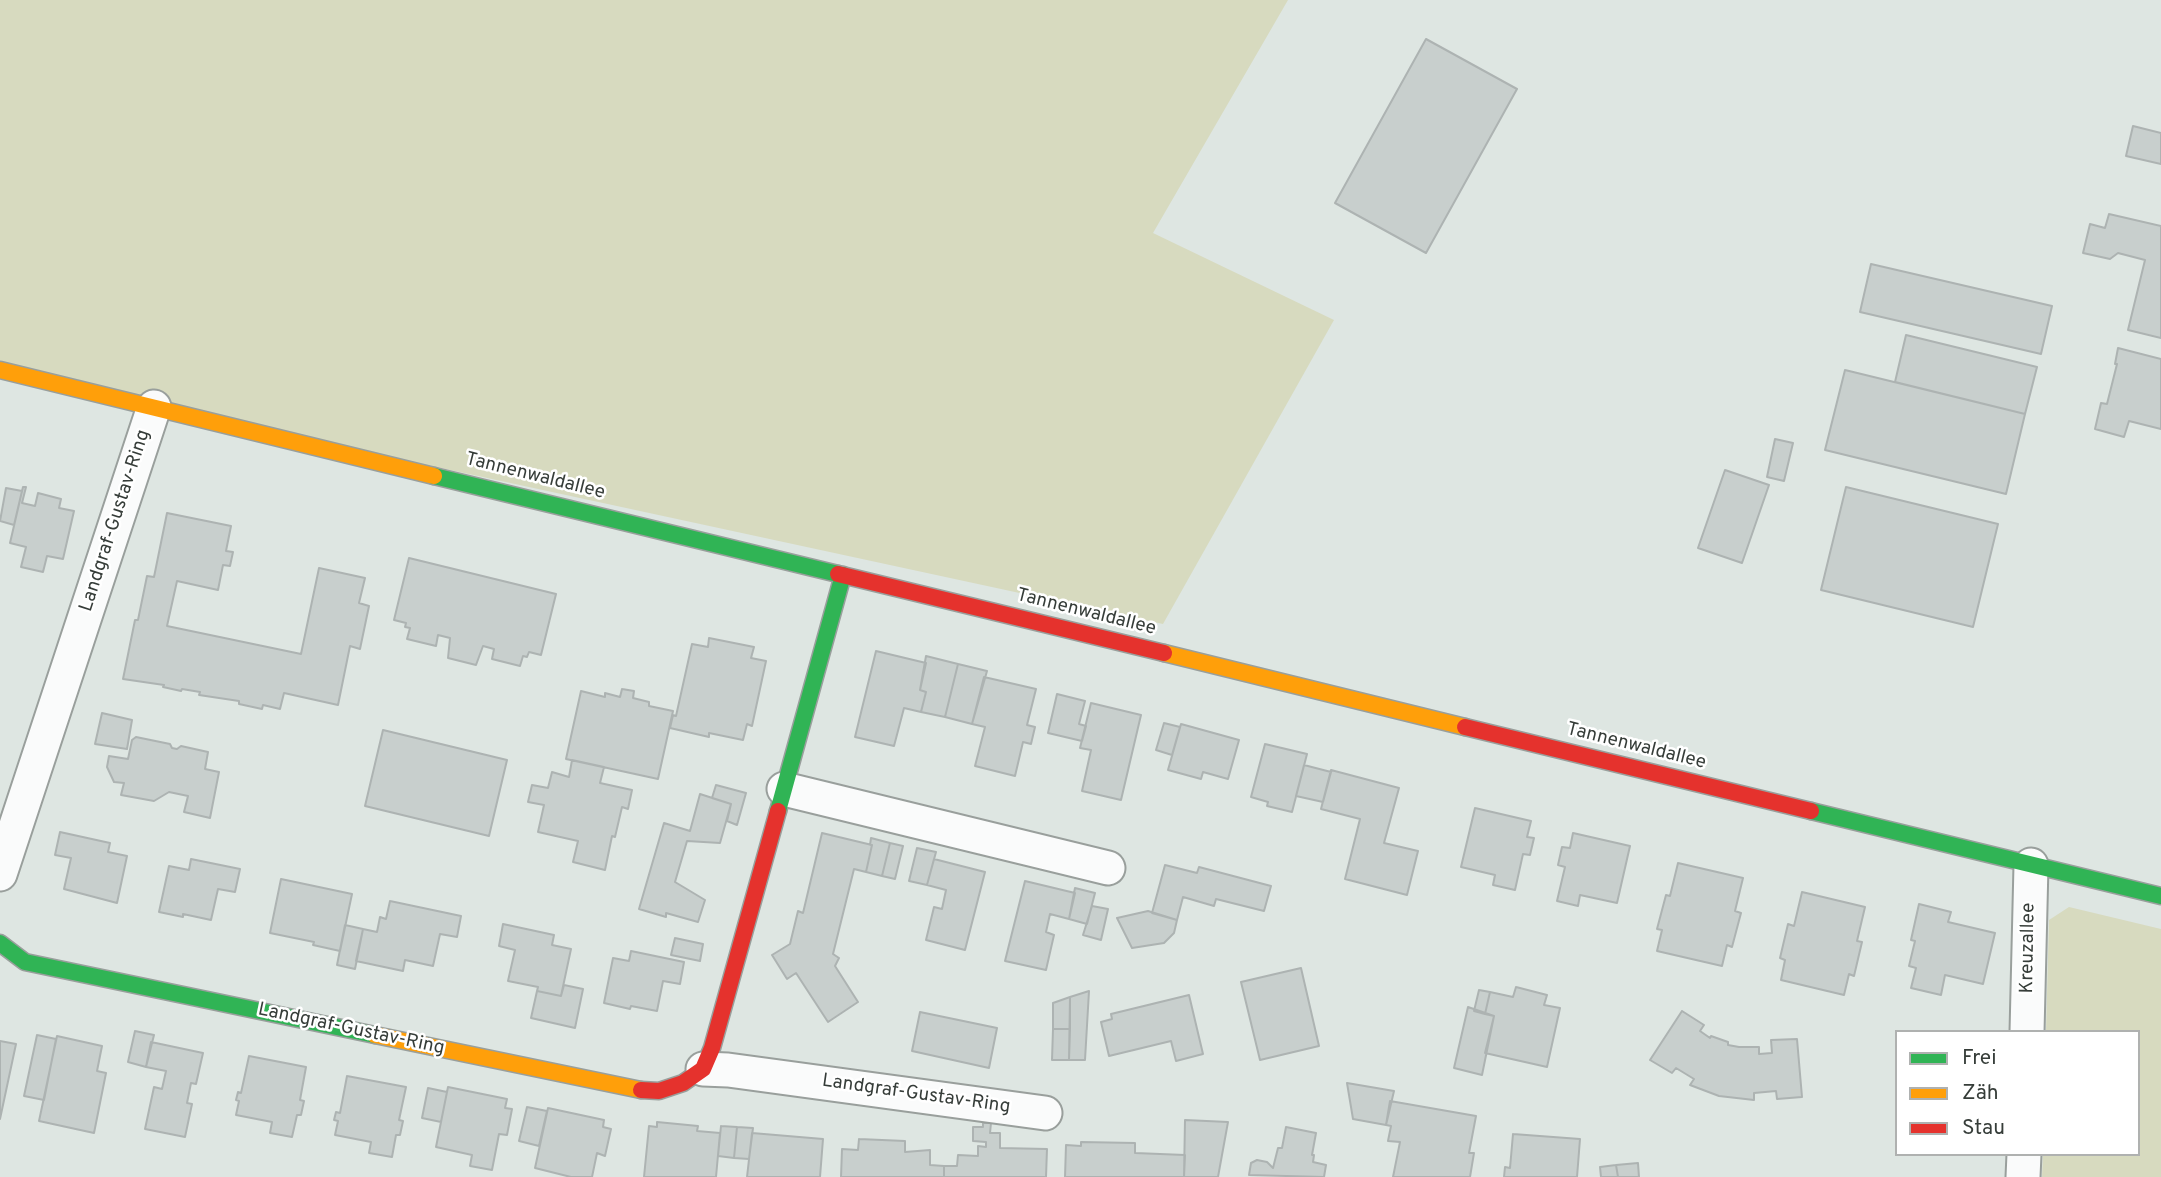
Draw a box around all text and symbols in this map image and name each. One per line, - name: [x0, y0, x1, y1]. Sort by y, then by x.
- street label: Landgraf-Gustav-Ring: [76, 427, 156, 615]
- street label: Tannenwaldallee: [463, 449, 607, 505]
- street label: Tannenwaldallee: [1014, 585, 1158, 641]
- street label: Tannenwaldallee: [1564, 719, 1708, 775]
- street label: Kreuzallee: [2017, 902, 2041, 994]
- street label: Landgraf-Gustav-Ring: [256, 999, 446, 1061]
- legend: [1895, 1030, 2140, 1156]
- text: Frei: [1962, 1045, 1997, 1072]
- street label: Landgraf-Gustav-Ring: [820, 1070, 1012, 1120]
- text: Zäh: [1962, 1080, 1999, 1107]
- text: Stau: [1962, 1115, 2005, 1142]

